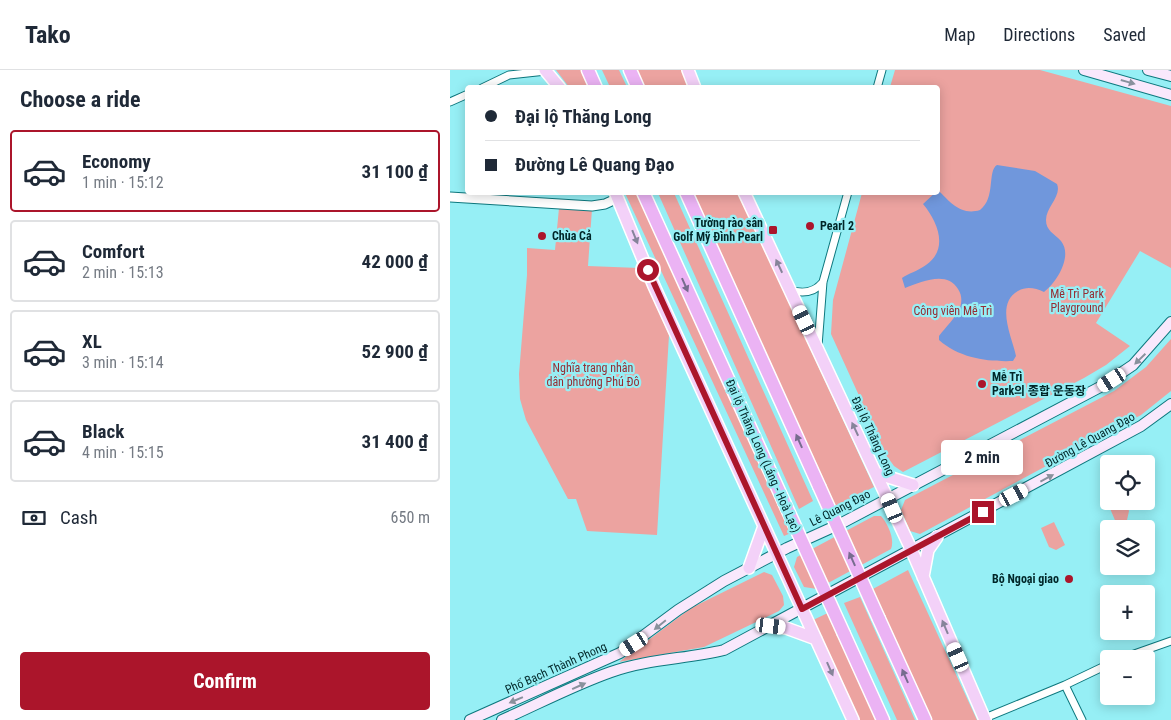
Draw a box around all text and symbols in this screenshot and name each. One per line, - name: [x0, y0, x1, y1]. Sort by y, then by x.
- text: Tako: [25, 21, 71, 49]
- text: Map: [944, 24, 975, 45]
- text: Directions: [1003, 24, 1075, 45]
- text: Saved: [1103, 24, 1146, 45]
- one-way arrow: [1120, 79, 1135, 87]
- text: Choose a ride: [20, 87, 141, 112]
- text: Đại lộ Thăng Long: [515, 105, 652, 128]
- icon: car: [22, 149, 67, 194]
- text: Economy: [82, 150, 151, 173]
- text: Đường Lê Quang Đạo: [515, 153, 674, 176]
- text: 31 100 ₫: [362, 160, 428, 183]
- text: 1 min · 15:12: [82, 173, 164, 192]
- place label: Tường rào sân Golf Mỹ Đình Pearl: [673, 216, 763, 244]
- place label: Pearl 2: [820, 219, 854, 233]
- marker: Pearl 2: [804, 220, 816, 232]
- marker: Tường rào sân Golf Mỹ Đình Pearl: [767, 224, 779, 236]
- place label: Chùa Cả: [552, 229, 592, 243]
- marker: Chùa Cả: [536, 230, 548, 242]
- one-way arrow: [631, 230, 639, 245]
- icon: car: [22, 239, 67, 284]
- text: Comfort: [82, 240, 145, 263]
- text: 42 000 ₫: [362, 250, 428, 273]
- route start: [637, 259, 659, 281]
- one-way arrow: [774, 259, 782, 273]
- text: 2 min · 15:13: [82, 263, 164, 282]
- one-way arrow: [681, 278, 689, 292]
- park label: Mễ Trì Park Playground: [1050, 287, 1104, 315]
- car: [790, 303, 817, 337]
- park label: Công viên Mễ Trì: [914, 304, 993, 318]
- icon: car: [22, 329, 67, 374]
- text: XL: [82, 330, 102, 353]
- text: 52 900 ₫: [362, 340, 428, 363]
- text: 3 min · 15:14: [82, 353, 164, 372]
- one-way arrow: [1134, 353, 1146, 365]
- park label: Nghĩa trang nhân dân phường Phú Đô: [546, 361, 640, 389]
- car: [1095, 366, 1128, 394]
- place label: Mễ Trì Park의 종합 운동장: [992, 370, 1086, 398]
- street label: Đại lộ Thăng Long (Láng - Hoà Lạc): [723, 377, 803, 535]
- marker: Mễ Trì Park의 종합 운동장: [976, 378, 988, 390]
- street label: Đại lộ Thăng Long: [849, 394, 897, 478]
- street label: Đường Lê Quang Đạo: [1043, 410, 1137, 470]
- icon: car: [22, 419, 67, 464]
- text: Black: [82, 420, 124, 443]
- one-way arrow: [851, 422, 859, 436]
- text: 31 400 ₫: [362, 430, 428, 453]
- one-way arrow: [794, 434, 802, 448]
- callout: 2 min: [942, 440, 1024, 474]
- text: 4 min · 15:15: [82, 443, 164, 462]
- text: 2 min: [964, 448, 1000, 467]
- map controls: [1100, 455, 1155, 705]
- button: locate: [1100, 455, 1155, 510]
- one-way arrow: [1041, 473, 1054, 482]
- car: [997, 481, 1030, 509]
- street label: Lê Quang Đạo: [807, 487, 873, 529]
- car: [879, 491, 904, 525]
- route end: [972, 501, 994, 523]
- icon: cash: [20, 504, 48, 532]
- text: Cash: [60, 506, 98, 529]
- text: 650 m: [391, 508, 430, 527]
- button: layers: [1100, 520, 1155, 575]
- one-way arrow: [847, 552, 855, 566]
- place label: Bộ Ngoại giao: [992, 572, 1059, 586]
- marker: Bộ Ngoại giao: [1063, 573, 1075, 585]
- button: +: [1100, 585, 1155, 640]
- car: [755, 617, 786, 635]
- one-way arrow: [653, 620, 666, 631]
- one-way arrow: [940, 620, 948, 634]
- car: [617, 630, 650, 658]
- street label: Phố Bạch Thành Phong: [503, 639, 609, 697]
- car: [945, 640, 970, 674]
- button: −: [1100, 650, 1155, 705]
- button: Confirm: [20, 652, 430, 710]
- one-way arrow: [826, 662, 834, 676]
- one-way arrow: [900, 669, 908, 683]
- one-way arrow: [572, 682, 586, 690]
- one-way arrow: [509, 696, 523, 704]

